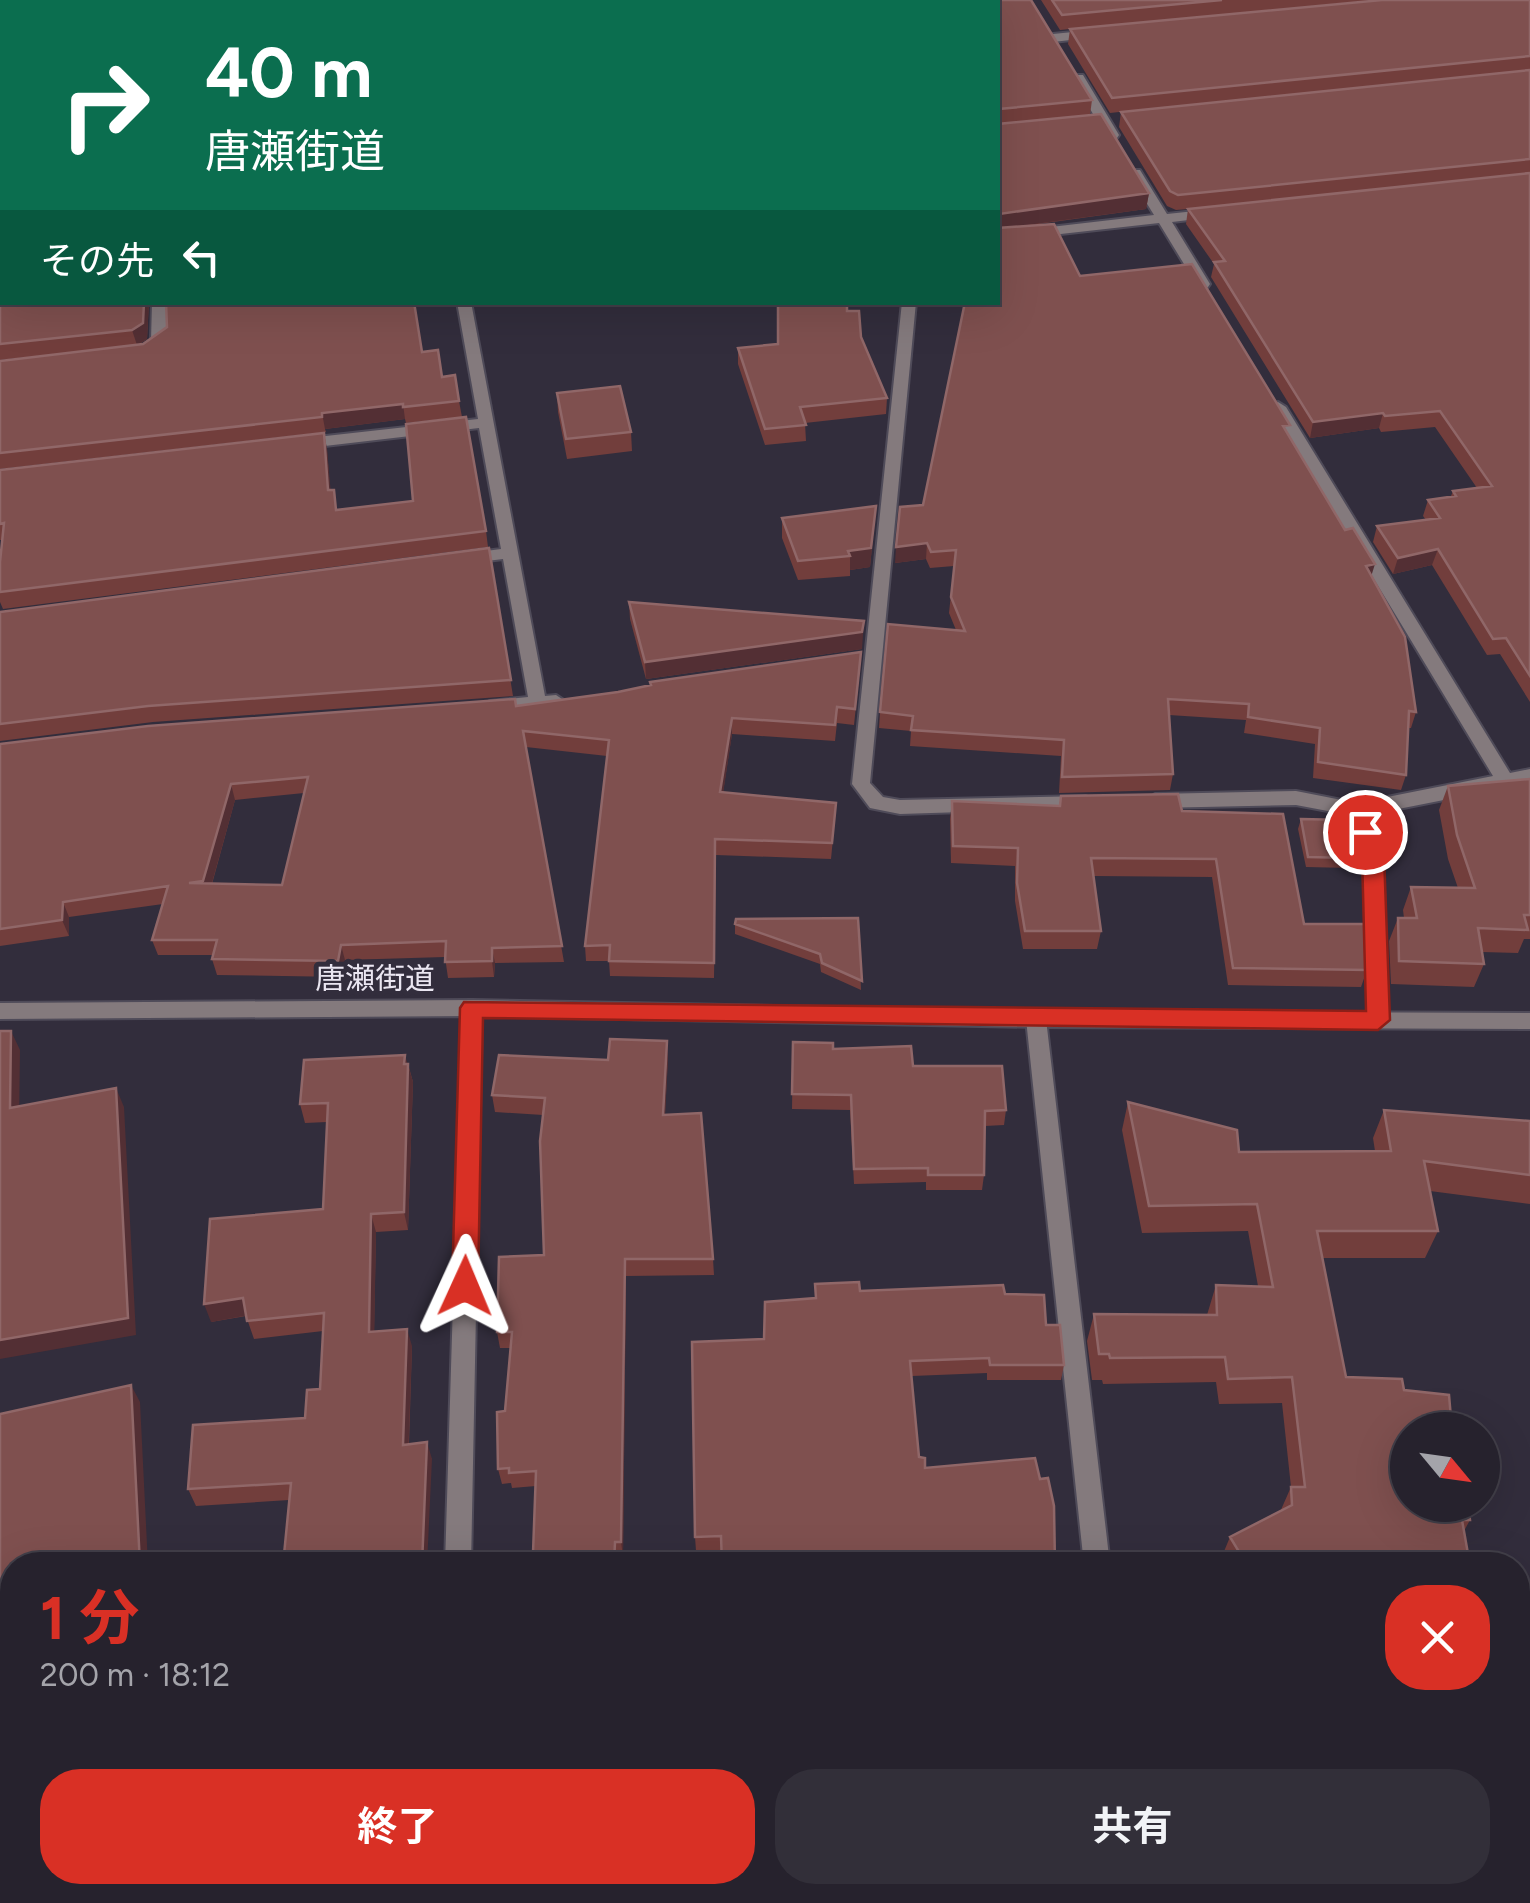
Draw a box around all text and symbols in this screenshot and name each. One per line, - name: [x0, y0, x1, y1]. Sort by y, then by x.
- text: 40 m: [205, 30, 372, 115]
- icon: right: [40, 40, 170, 170]
- text: 唐瀬街道: [205, 124, 385, 178]
- icon: left: [174, 230, 229, 285]
- text: その先: [40, 238, 154, 284]
- pin: [1323, 790, 1408, 875]
- icon: arrive: [1338, 805, 1393, 860]
- street label: 唐瀬街道: [315, 960, 435, 997]
- position arrow: [413, 1234, 517, 1338]
- north arrow: [1390, 1412, 1500, 1522]
- map controls: [1390, 1412, 1500, 1522]
- text: 1 分: [40, 1582, 140, 1654]
- button: close: [1385, 1585, 1490, 1690]
- text: 200 m · 18:12: [40, 1656, 230, 1694]
- button: 終了: [40, 1769, 755, 1884]
- button: 共有: [775, 1769, 1490, 1884]

